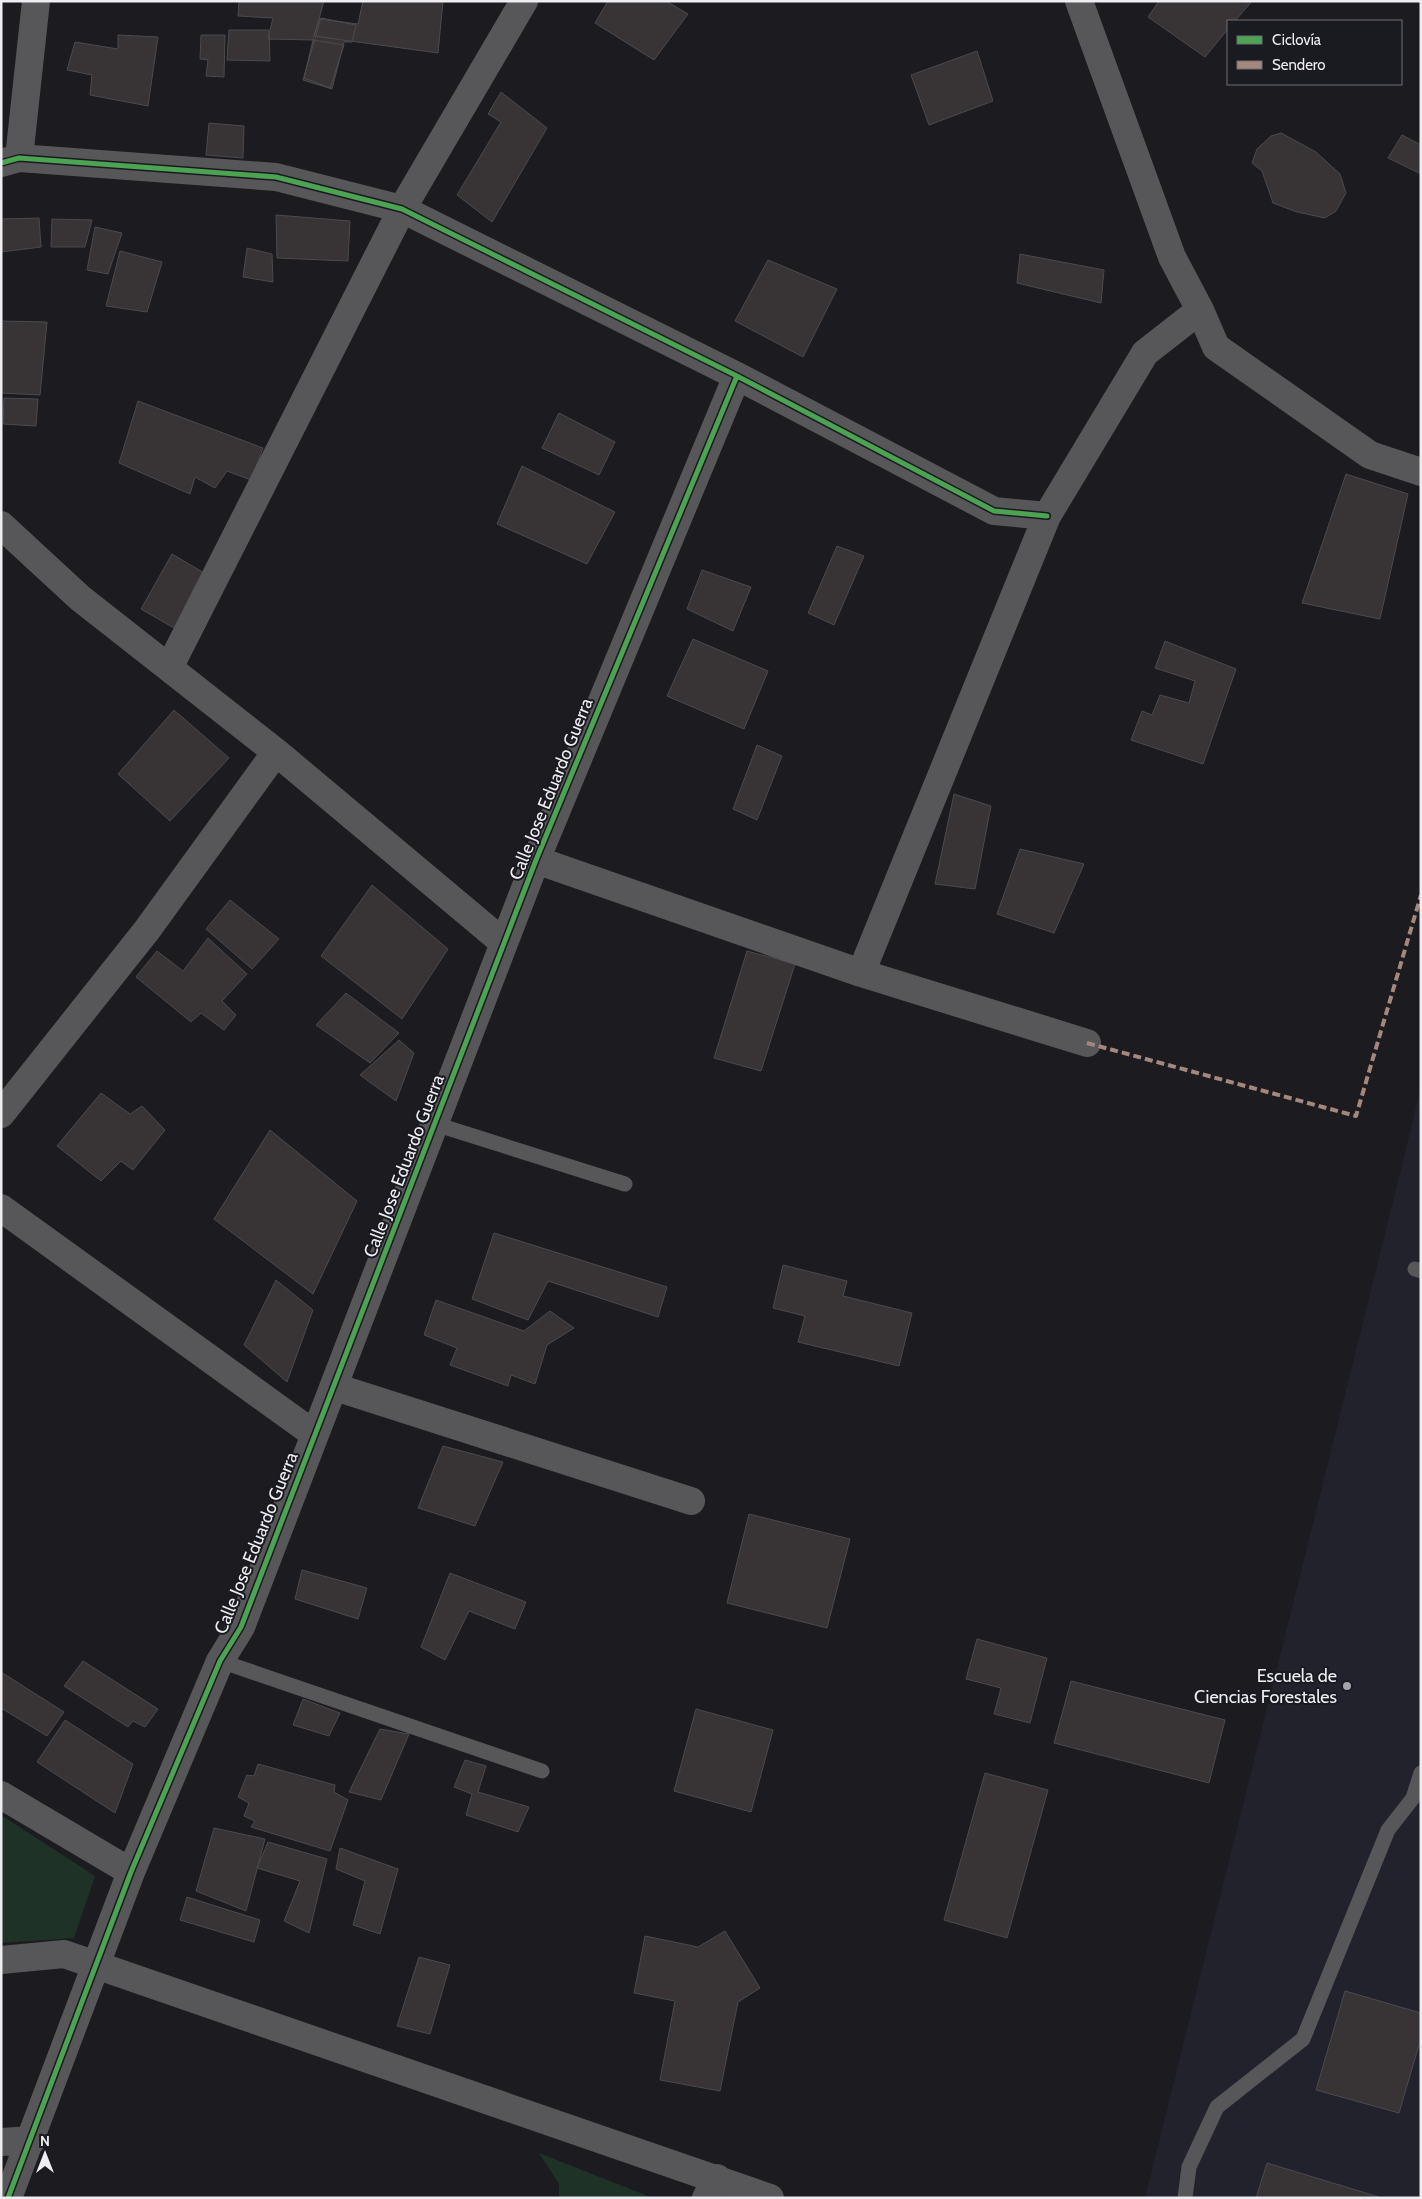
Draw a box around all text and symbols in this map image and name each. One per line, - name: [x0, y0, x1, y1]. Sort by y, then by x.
- legend: [1227, 20, 1402, 85]
- text: Ciclovía: [1272, 31, 1322, 49]
- text: Sendero: [1272, 56, 1326, 74]
- street label: Calle Jose Eduardo Guerra: [504, 695, 598, 883]
- street label: Calle Jose Eduardo Guerra: [359, 1071, 449, 1261]
- street label: Calle Jose Eduardo Guerra: [209, 1449, 303, 1637]
- place label: Escuela de Ciencias Forestales: [1194, 1665, 1337, 1708]
- marker: Escuela de Ciencias Forestales: [1341, 1680, 1353, 1692]
- north arrow: [20, 2129, 70, 2179]
- text: N: [40, 2132, 50, 2150]

